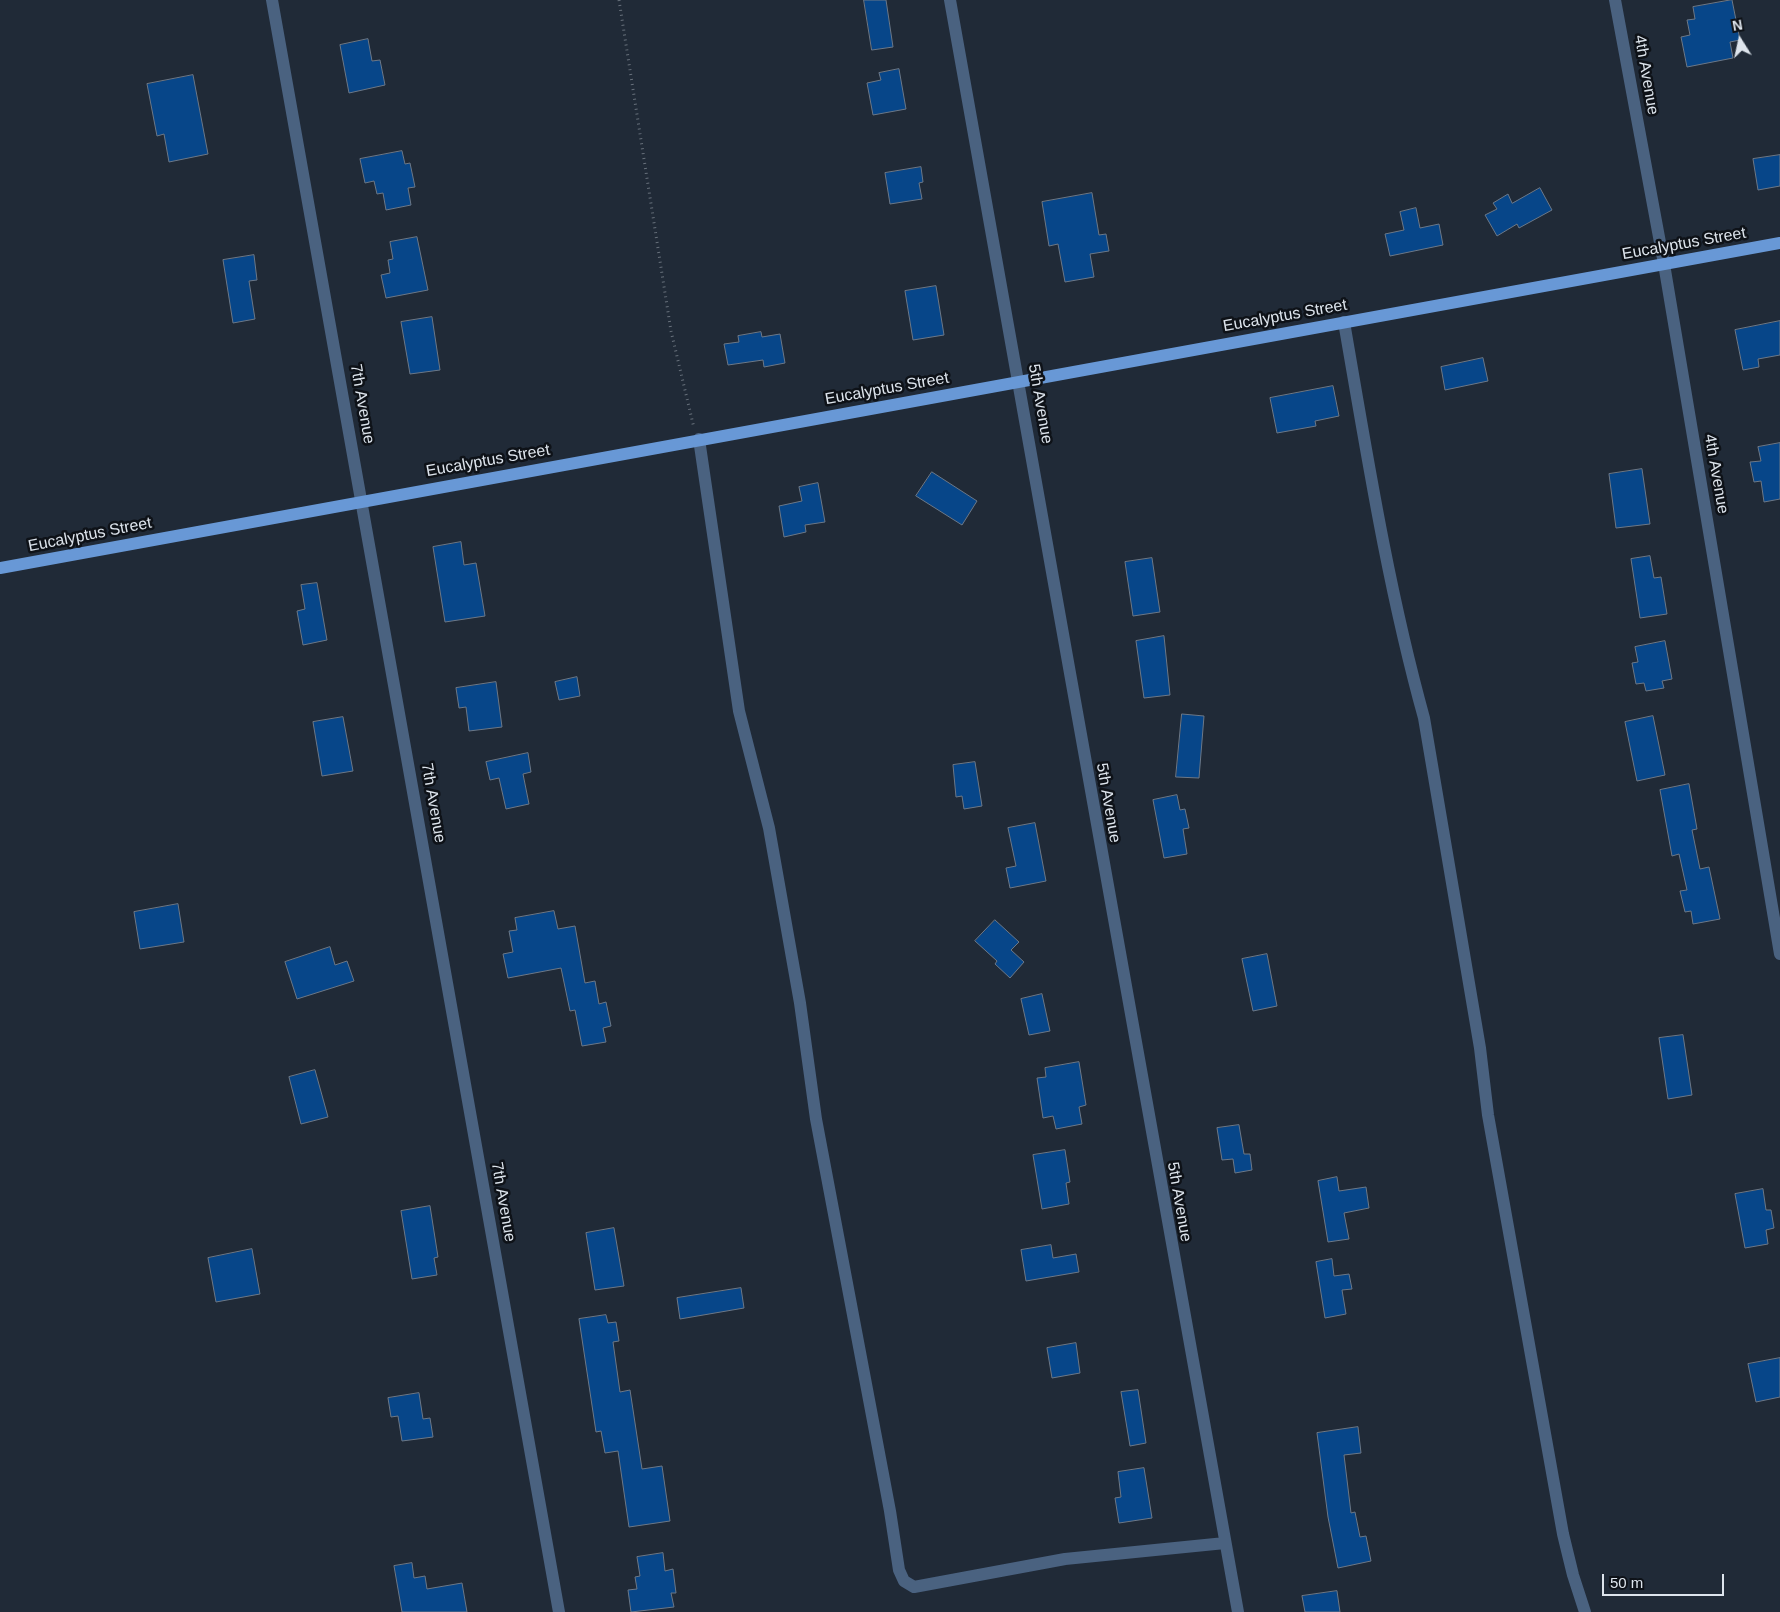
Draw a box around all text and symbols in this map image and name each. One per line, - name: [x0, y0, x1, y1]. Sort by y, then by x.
- north arrow: [1715, 15, 1765, 65]
- text: N: [1731, 16, 1744, 34]
- street label: 4th Avenue: [1630, 34, 1662, 116]
- street label: Eucalyptus Street: [1621, 224, 1747, 264]
- street label: Eucalyptus Street: [1222, 296, 1348, 336]
- street label: 7th Avenue: [346, 363, 378, 445]
- street label: 5th Avenue: [1024, 363, 1056, 445]
- street label: Eucalyptus Street: [824, 369, 950, 409]
- street label: 4th Avenue: [1700, 433, 1732, 515]
- street label: Eucalyptus Street: [425, 441, 551, 481]
- street label: Eucalyptus Street: [27, 514, 153, 556]
- street label: 7th Avenue: [417, 762, 449, 844]
- street label: 5th Avenue: [1092, 762, 1124, 844]
- street label: 7th Avenue: [487, 1161, 519, 1243]
- street label: 5th Avenue: [1163, 1161, 1195, 1243]
- scale bar: [1605, 1564, 1728, 1596]
- text: 50 m: [1610, 1574, 1643, 1591]

